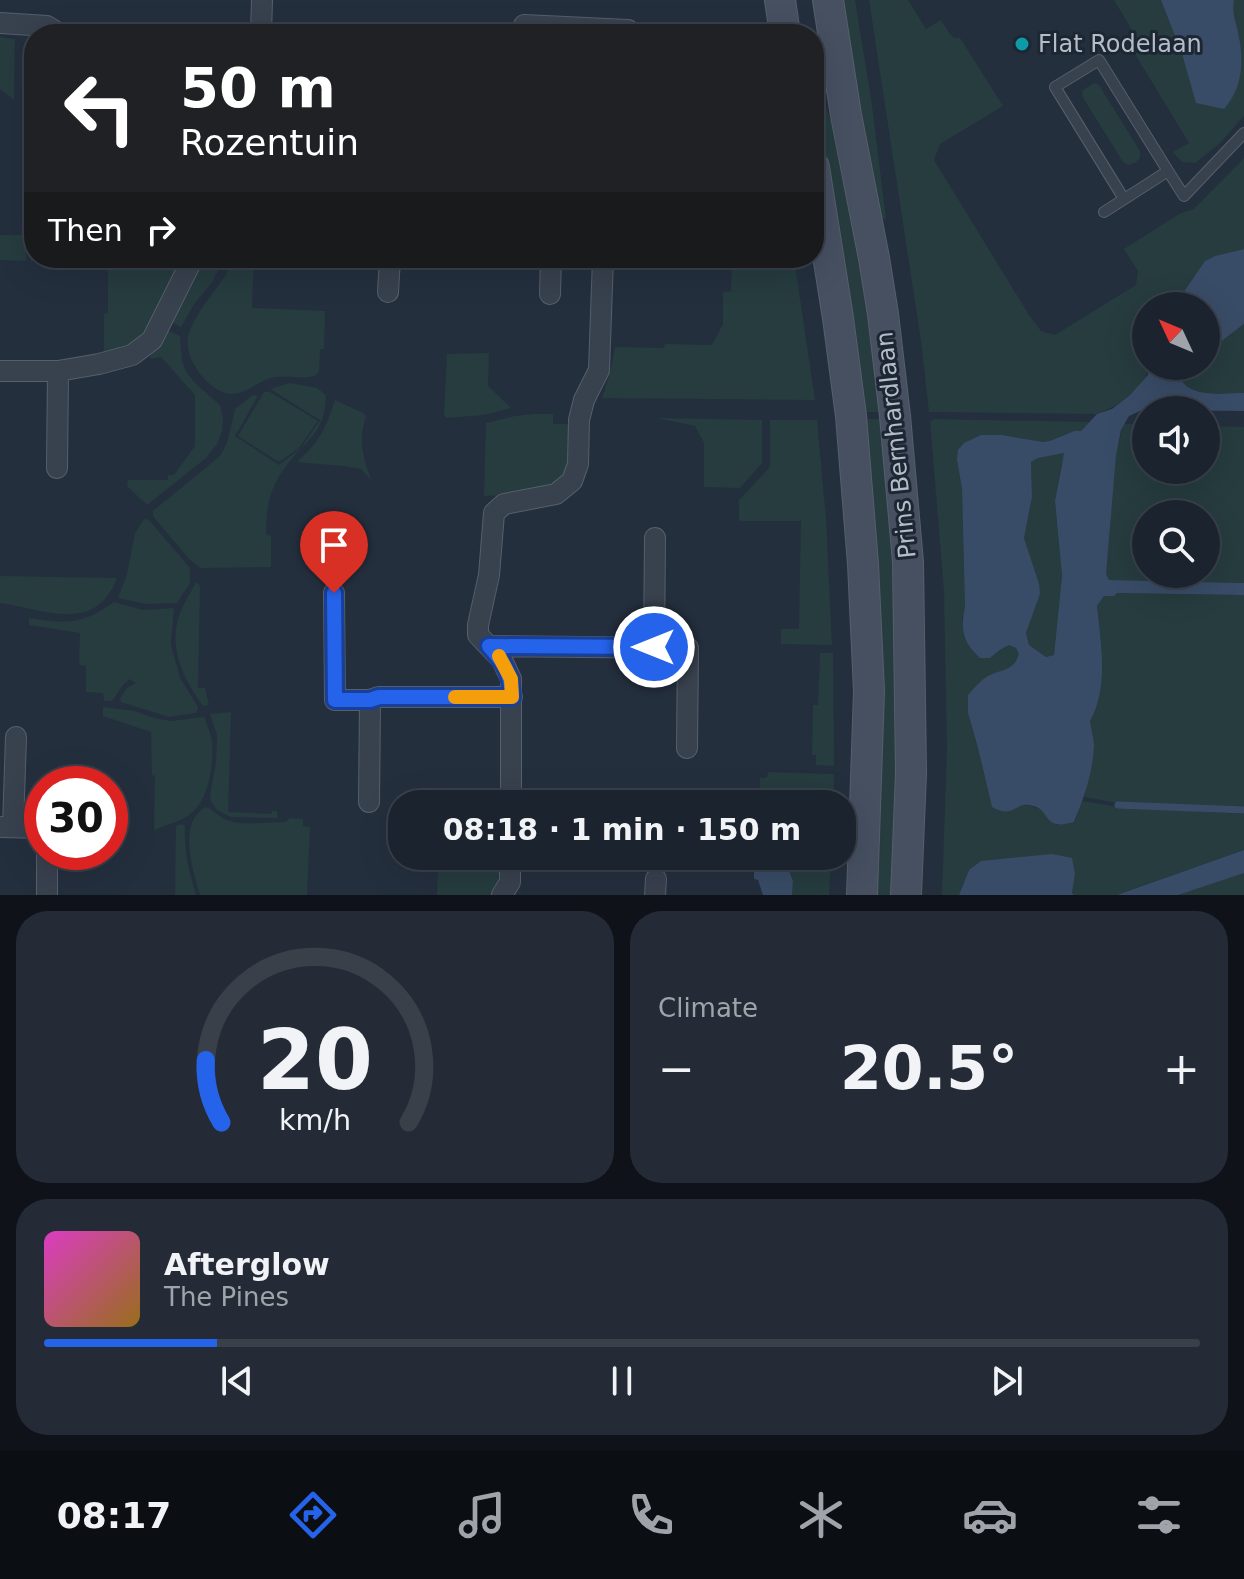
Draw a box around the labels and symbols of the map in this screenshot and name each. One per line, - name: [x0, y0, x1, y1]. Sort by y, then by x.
- place label: Flat Rodelaan: [1038, 30, 1202, 58]
- marker: Flat Rodelaan: [1013, 35, 1031, 53]
- north arrow: [1132, 292, 1220, 380]
- street label: Prins Bernhardlaan: [870, 330, 922, 560]
- pin: [300, 511, 368, 593]
- position arrow: [612, 605, 696, 689]
- speed limit sign: 30: [24, 766, 128, 870]

